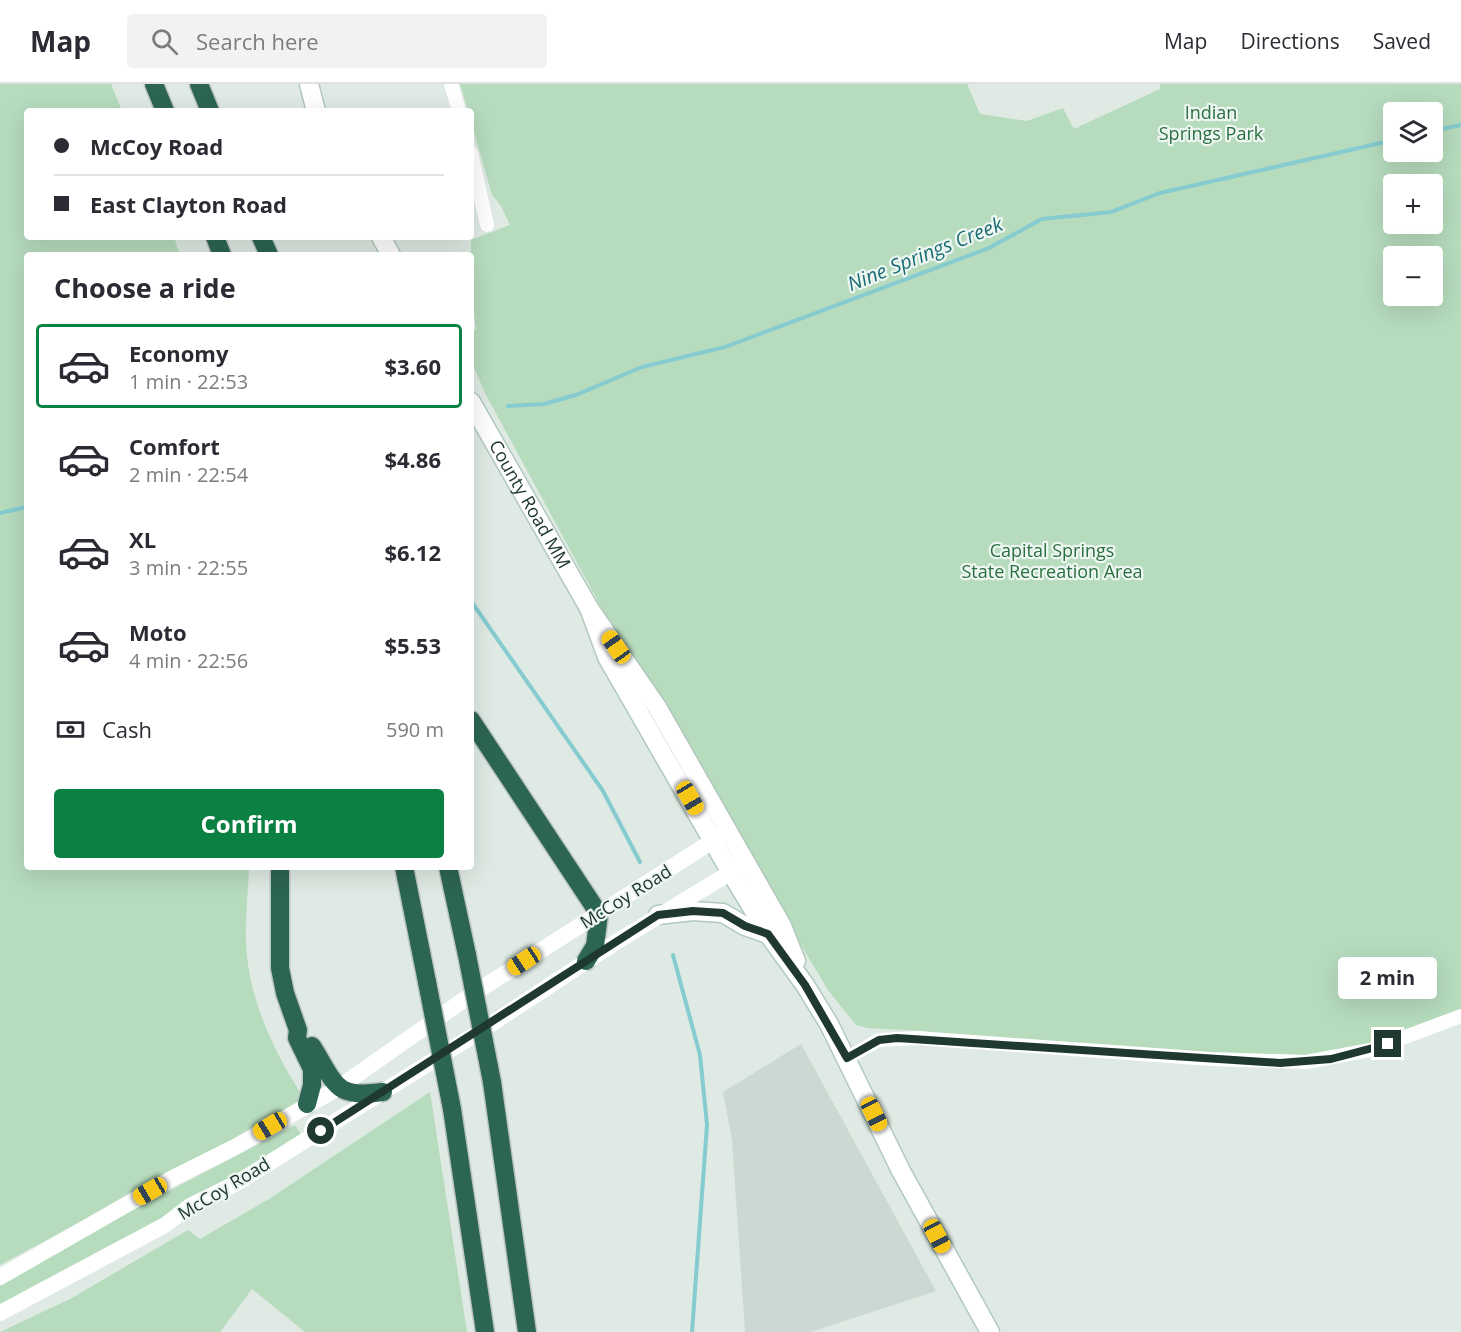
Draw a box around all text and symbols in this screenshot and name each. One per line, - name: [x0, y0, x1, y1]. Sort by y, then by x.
- search box: [127, 14, 547, 68]
- text: Map: [30, 22, 91, 60]
- icon: search: [148, 25, 181, 58]
- text: Search here: [196, 26, 319, 56]
- text: Map: [1164, 27, 1207, 55]
- text: Directions: [1240, 27, 1340, 55]
- text: Saved: [1373, 27, 1431, 55]
- park label: Indian Springs Park: [1159, 100, 1264, 145]
- map controls: [1383, 102, 1443, 306]
- button: layers: [1383, 102, 1443, 162]
- text: McCoy Road: [90, 131, 223, 161]
- button: +: [1383, 174, 1443, 234]
- text: East Clayton Road: [90, 189, 287, 219]
- water label: Nine Springs Creek: [843, 210, 1008, 297]
- button: −: [1383, 246, 1443, 306]
- text: Choose a ride: [54, 269, 236, 306]
- text: Economy: [129, 338, 228, 368]
- icon: car: [57, 339, 111, 393]
- text: $3.60: [384, 351, 441, 381]
- text: 1 min · 22:53: [129, 368, 248, 395]
- text: Comfort: [129, 431, 220, 461]
- icon: car: [57, 432, 111, 486]
- street label: County Road MM: [484, 435, 577, 573]
- text: $4.86: [384, 444, 441, 474]
- text: 2 min · 22:54: [129, 461, 248, 488]
- text: XL: [129, 524, 156, 554]
- icon: car: [57, 525, 111, 579]
- text: $6.12: [384, 537, 441, 567]
- park label: Capital Springs State Recreation Area: [961, 538, 1143, 583]
- text: 3 min · 22:55: [129, 554, 248, 581]
- text: Moto: [129, 617, 187, 647]
- icon: car: [57, 618, 111, 672]
- car: [598, 627, 634, 667]
- text: $5.53: [384, 630, 441, 660]
- text: 4 min · 22:56: [129, 647, 248, 674]
- icon: cash: [54, 713, 87, 746]
- text: Cash: [102, 714, 152, 744]
- text: 590 m: [386, 716, 444, 743]
- car: [673, 778, 707, 818]
- button: Confirm: [54, 789, 444, 858]
- street label: McCoy Road: [575, 859, 676, 934]
- car: [504, 944, 544, 978]
- callout: 2 min: [1338, 957, 1438, 999]
- text: 2 min: [1360, 964, 1415, 991]
- route end: [1374, 1030, 1401, 1057]
- car: [858, 1094, 890, 1134]
- car: [250, 1109, 290, 1143]
- route start: [307, 1117, 334, 1144]
- street label: McCoy Road: [173, 1151, 274, 1225]
- car: [130, 1174, 170, 1208]
- car: [921, 1216, 953, 1256]

